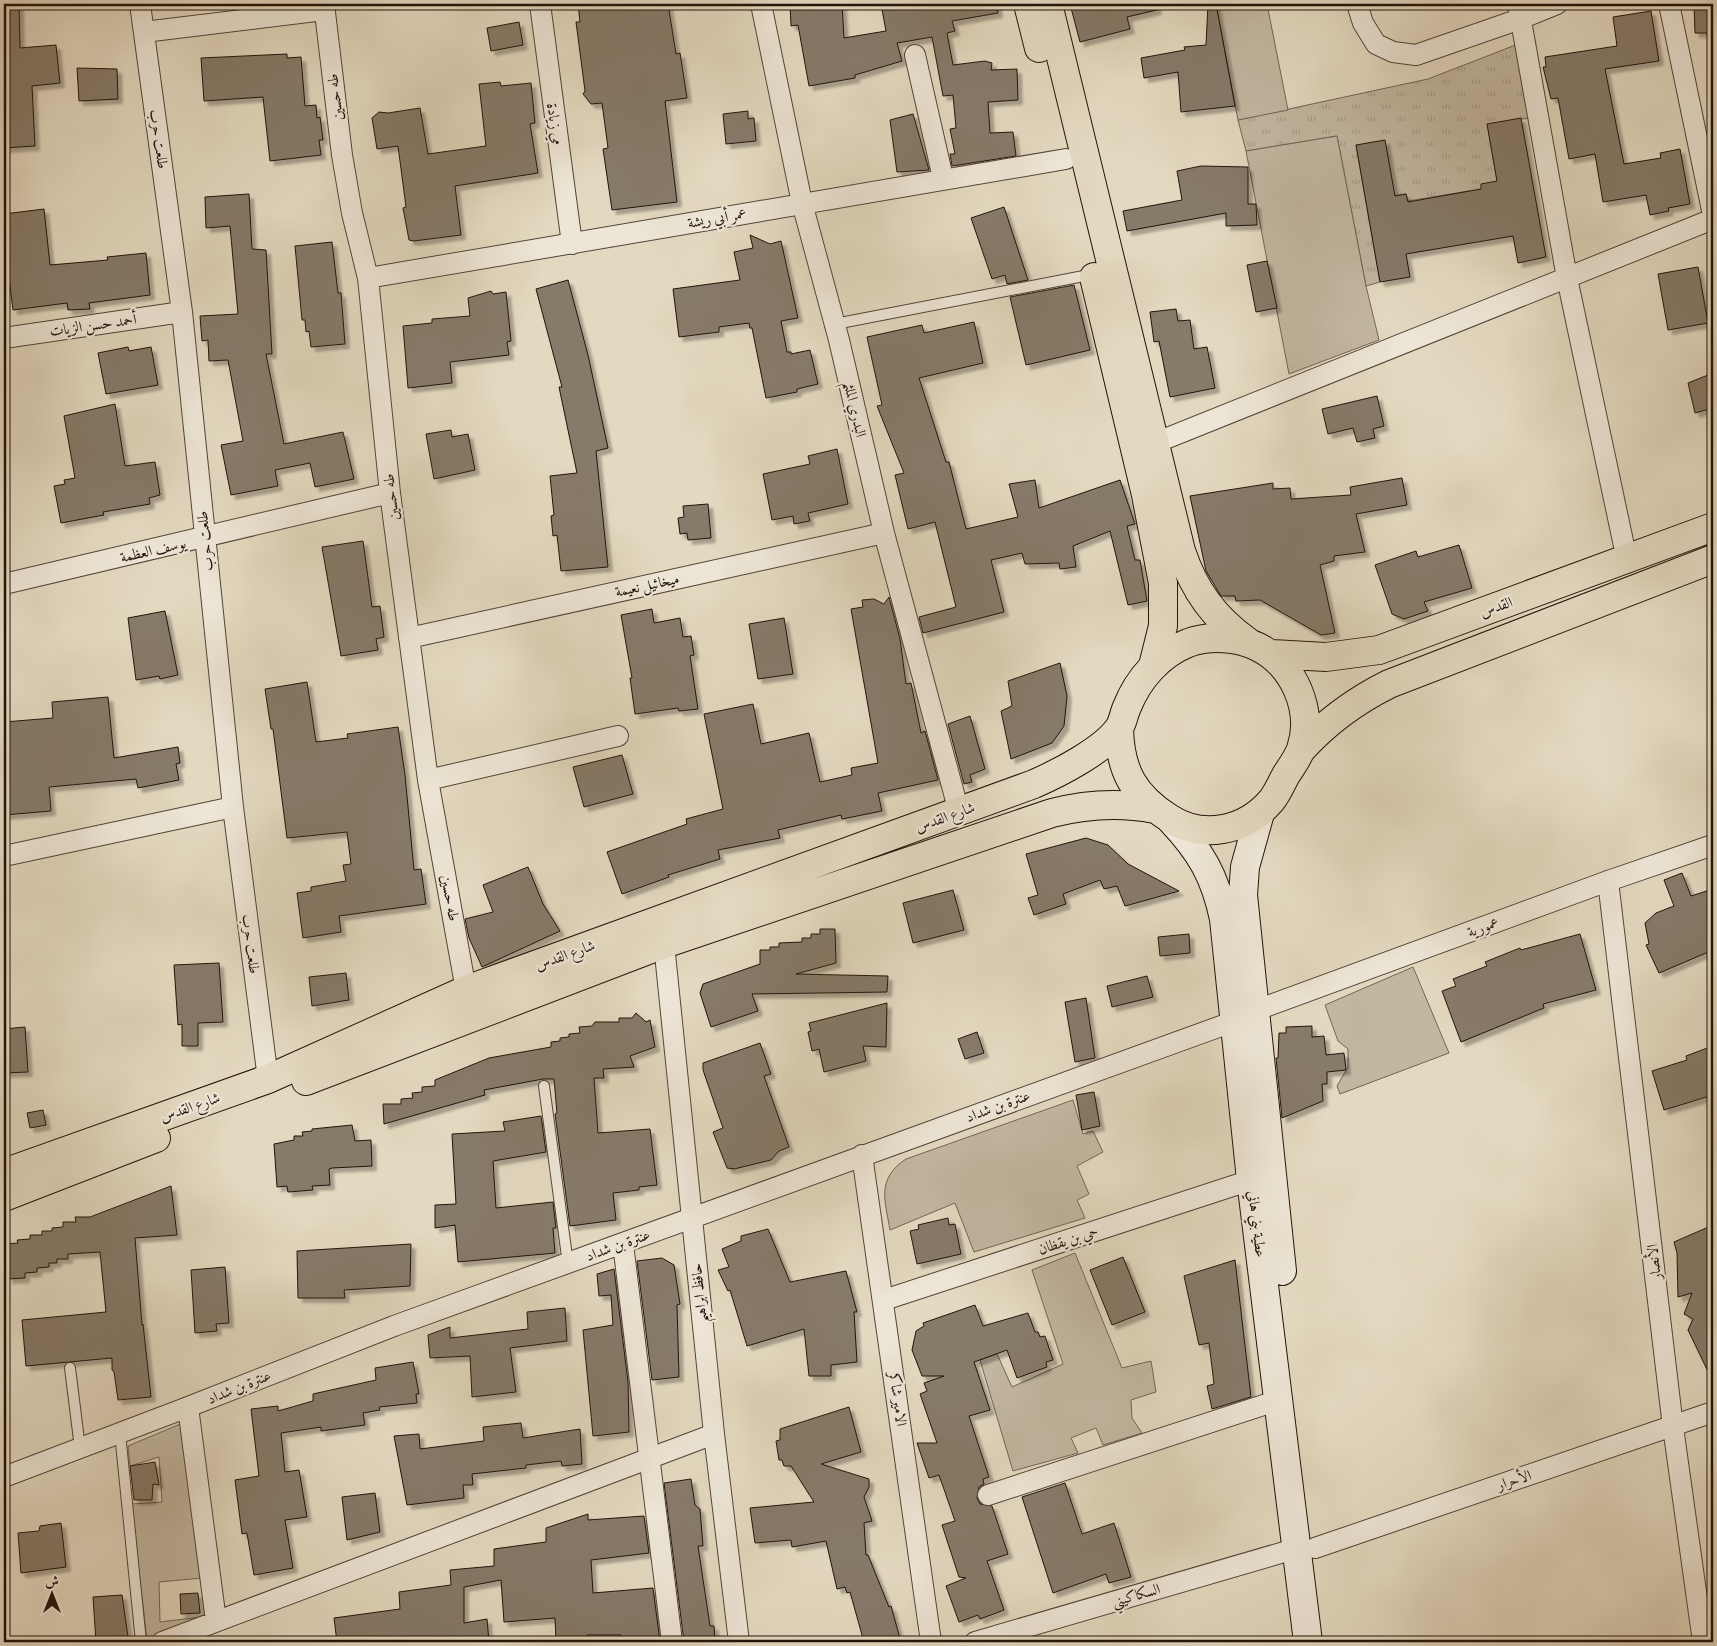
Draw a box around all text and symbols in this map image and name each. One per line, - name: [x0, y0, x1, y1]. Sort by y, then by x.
- street label: طه حسين: [322, 73, 348, 121]
- street label: مي زيادة: [540, 102, 568, 147]
- street label: طلعت حرب: [145, 108, 173, 170]
- street label: عمر أبي ريشة: [686, 202, 749, 235]
- street label: أحمد حسن الزيات: [48, 308, 138, 341]
- street label: البدري الملثم: [834, 379, 871, 440]
- street label: طه حسين: [378, 473, 404, 521]
- street label: طلعت حرب: [192, 510, 218, 572]
- street label: يوسف العظمة: [118, 532, 189, 567]
- street label: ميخائيل نعيمة: [613, 568, 681, 603]
- street label: القدس: [1477, 592, 1515, 622]
- street label: شارع القدس: [912, 797, 979, 840]
- street label: طه حسين: [436, 873, 464, 923]
- street label: عمورية: [1464, 912, 1502, 942]
- street label: طلعت حرب: [237, 913, 265, 975]
- street label: شارع القدس: [532, 935, 599, 978]
- street label: عنترة بن شداد: [963, 1085, 1033, 1127]
- street label: شارع القدس: [157, 1087, 224, 1129]
- street label: عطية بني هاني: [1239, 1189, 1271, 1259]
- street label: حي بن يقظان: [1035, 1221, 1101, 1261]
- street label: عنترة بن شداد: [583, 1224, 653, 1266]
- street label: الأنصار: [1641, 1243, 1666, 1283]
- street label: حافظ ابراهيم: [686, 1262, 717, 1324]
- street label: عنترة بن شداد: [204, 1365, 274, 1409]
- street label: الامير شاكر: [884, 1369, 912, 1427]
- street label: الأحرار: [1492, 1464, 1534, 1496]
- north arrow: [28, 1568, 78, 1618]
- text: ش: [45, 1572, 59, 1591]
- street label: السكاكيني: [1109, 1579, 1164, 1615]

